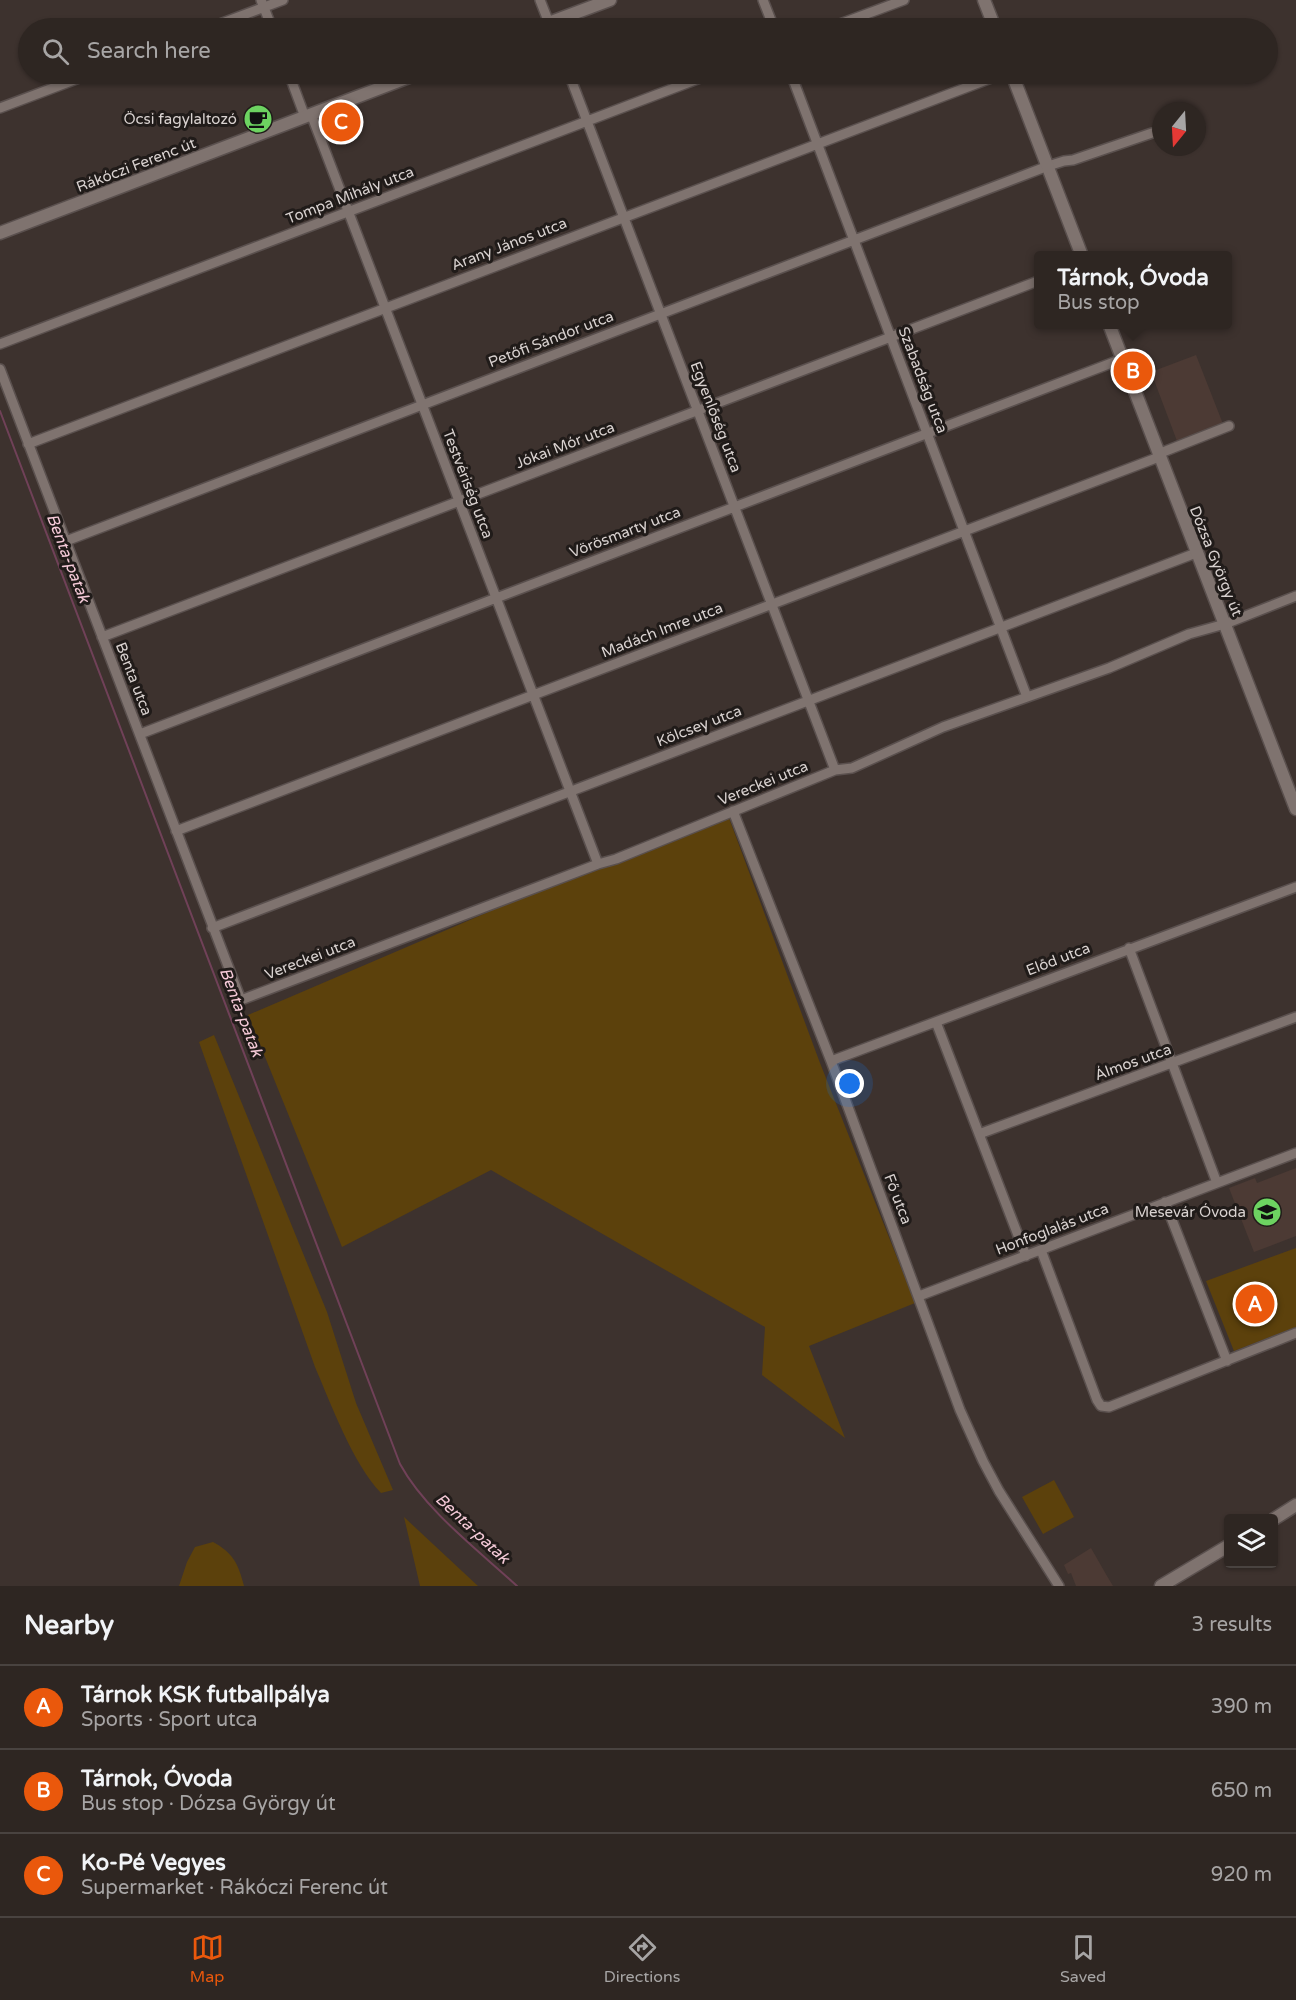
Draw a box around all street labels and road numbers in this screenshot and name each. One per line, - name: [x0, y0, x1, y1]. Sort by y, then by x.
- street label: Rákóczi Ferenc út: [74, 134, 198, 196]
- street label: Tompa Mihály utca: [284, 162, 416, 228]
- street label: Arany János utca: [449, 214, 569, 274]
- street label: Petőfi Sándor utca: [486, 307, 616, 371]
- street label: Szabadság utca: [894, 324, 952, 436]
- street label: Egyenlőség utca: [687, 359, 745, 475]
- street label: Jókai Mór utca: [513, 418, 617, 472]
- street label: Testvériség utca: [439, 427, 497, 541]
- street label: Vörösmarty utca: [567, 503, 683, 561]
- street label: Dózsa György út: [1186, 503, 1246, 619]
- street label: Madách Imre utca: [599, 599, 725, 661]
- street label: Benta utca: [112, 640, 156, 718]
- street label: Kölcsey utca: [654, 702, 744, 750]
- street label: Vereckei utca: [715, 757, 811, 809]
- street label: Vereckei utca: [262, 932, 358, 984]
- street label: Előd utca: [1024, 939, 1092, 979]
- street label: Álmos utca: [1092, 1040, 1174, 1084]
- street label: Fő utca: [880, 1171, 916, 1227]
- street label: Honfoglalás utca: [993, 1199, 1111, 1259]

